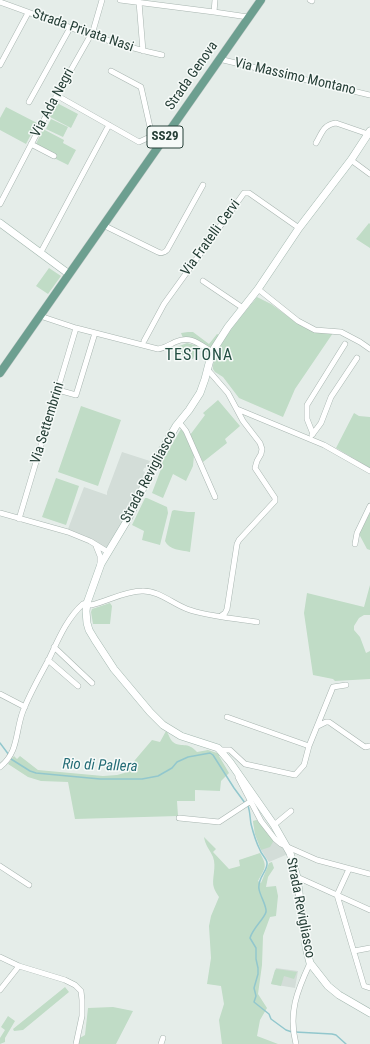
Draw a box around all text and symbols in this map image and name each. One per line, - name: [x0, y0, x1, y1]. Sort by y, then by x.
- street label: Strada Privata Nasi: [30, 6, 136, 56]
- street label: Strada Genova: [162, 38, 222, 114]
- street label: Via Massimo Montano: [233, 55, 357, 99]
- street label: Via Ada Negri: [28, 66, 78, 140]
- road number: SS29: [147, 126, 183, 148]
- street label: Via Fratelli Cervi: [178, 197, 244, 279]
- district label: TESTONA: [165, 346, 233, 366]
- street label: Via Settembrini: [28, 380, 68, 466]
- street label: Strada Revigliasco: [118, 428, 180, 526]
- water label: Rio di Pallera: [62, 756, 138, 776]
- street label: Strada Revigliasco: [282, 856, 318, 960]

